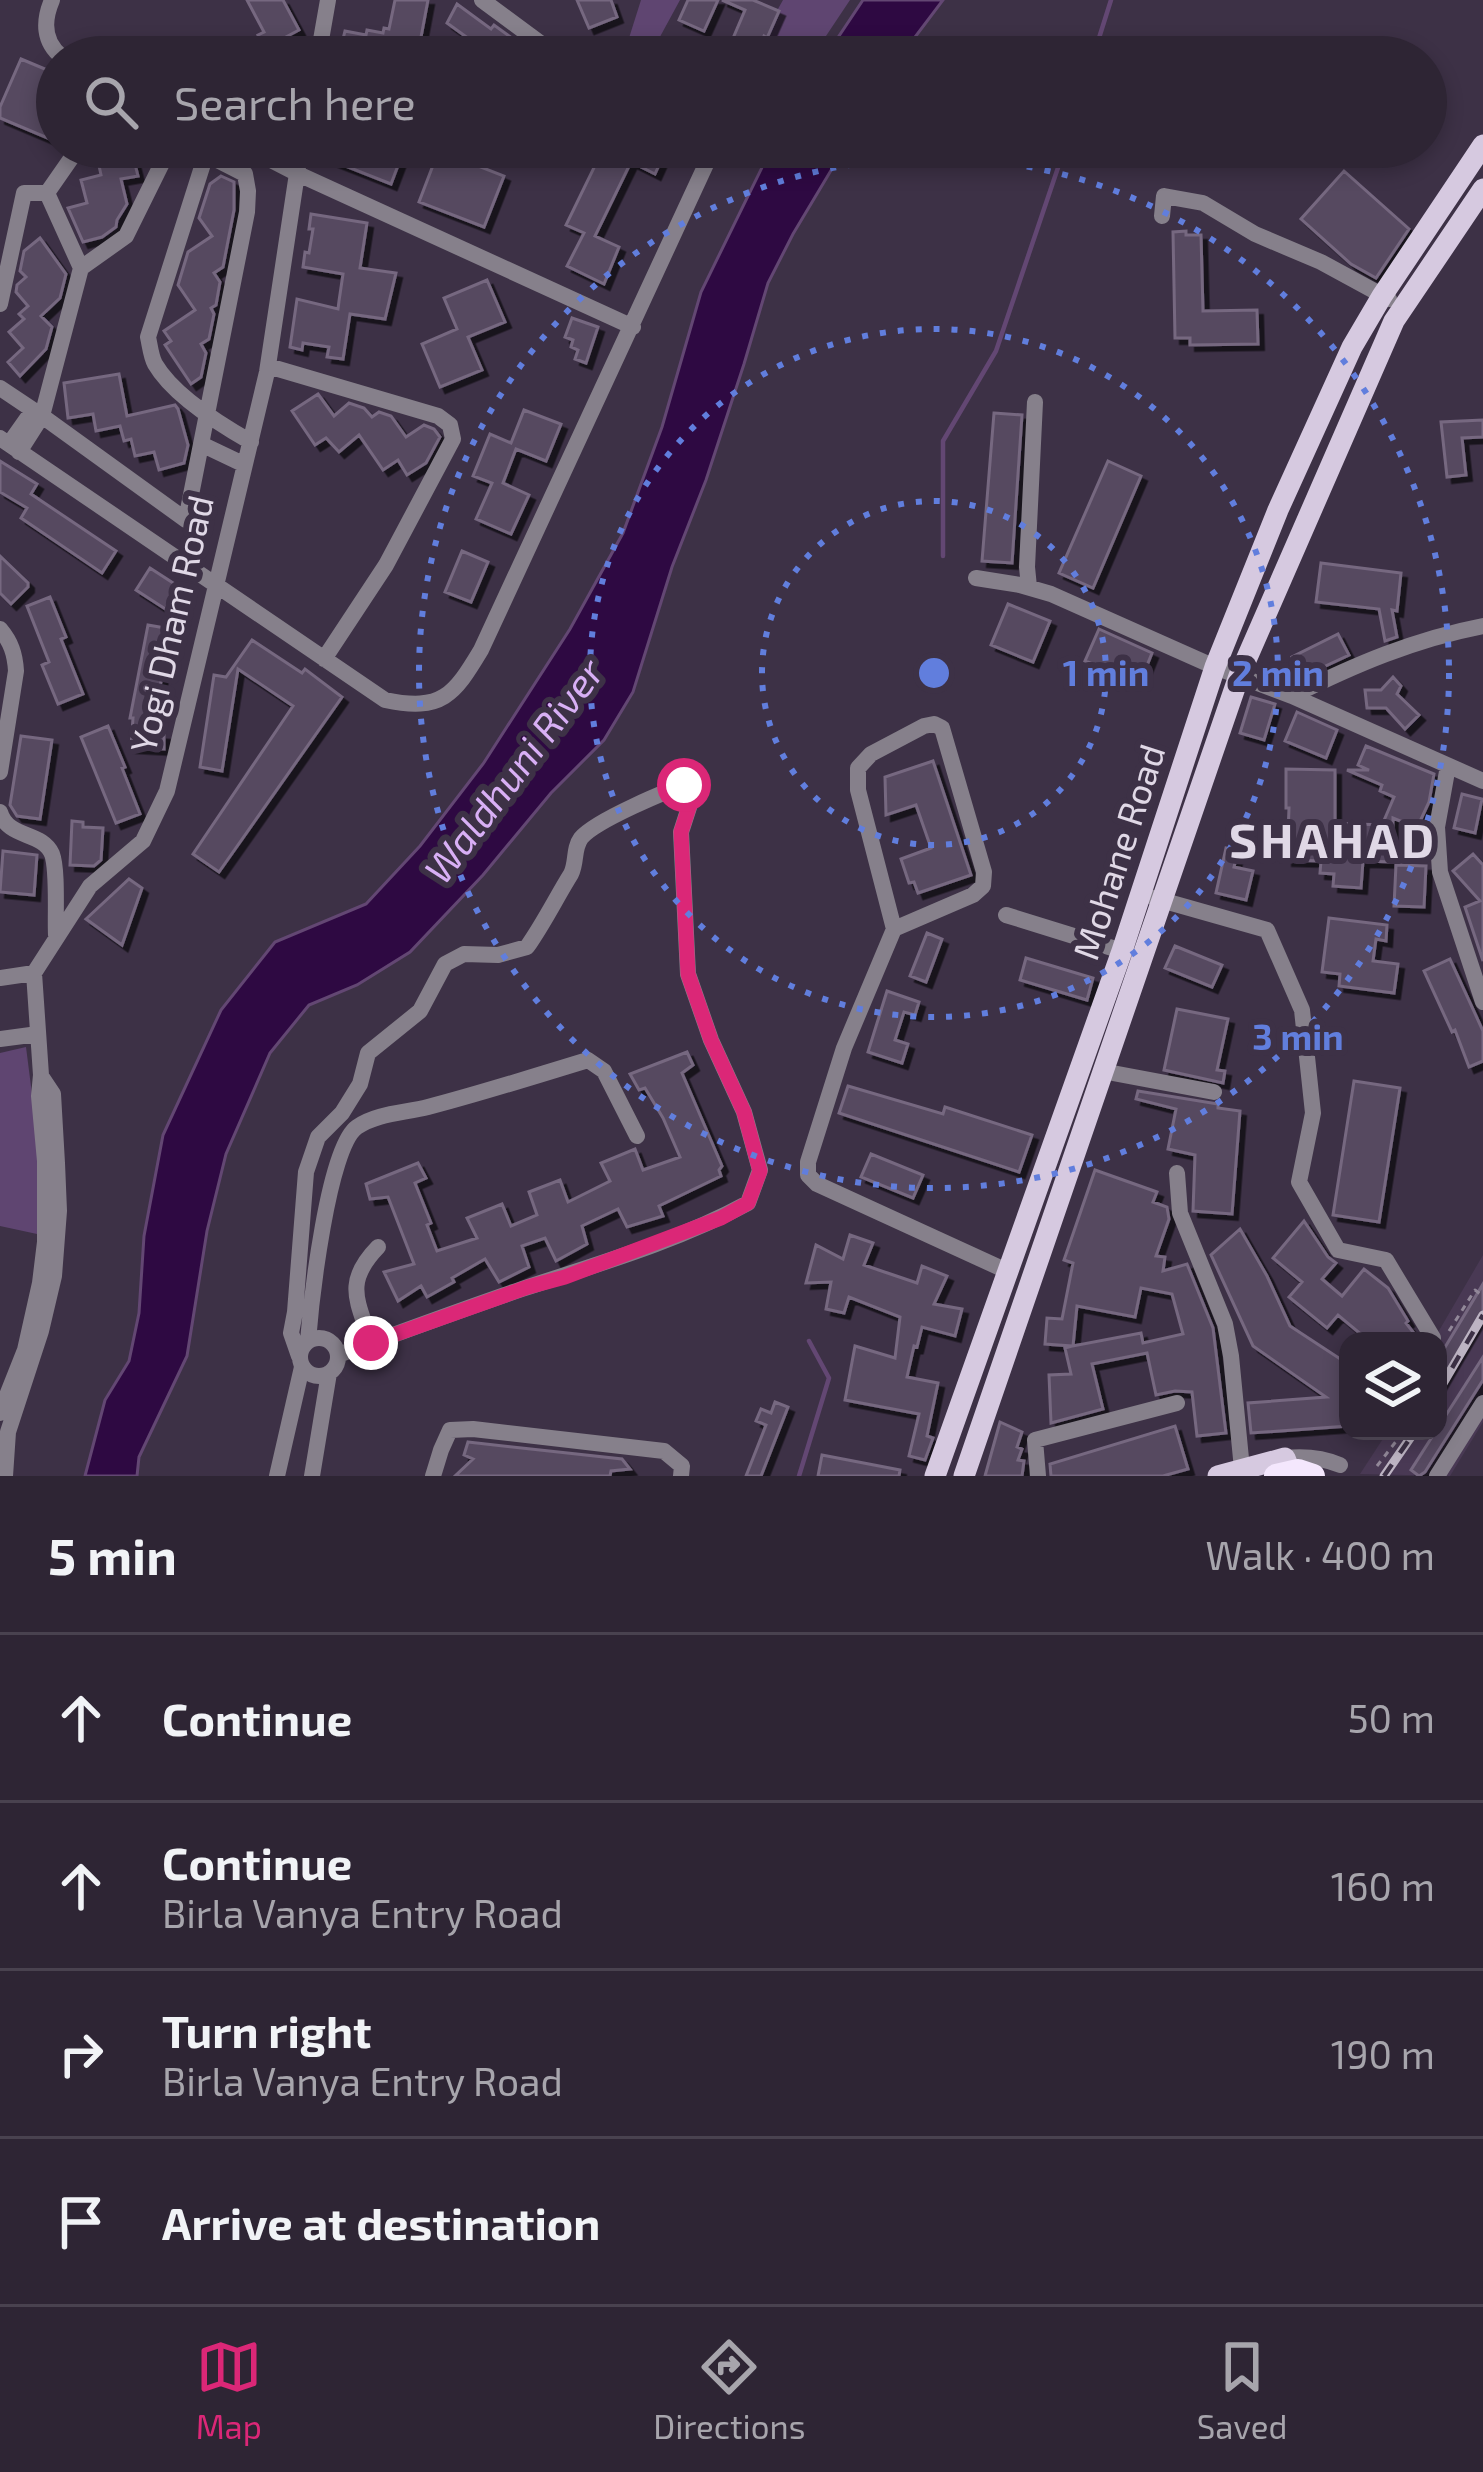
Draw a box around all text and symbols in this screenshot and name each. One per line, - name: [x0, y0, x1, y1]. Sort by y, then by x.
- search box: [36, 36, 1447, 168]
- icon: search: [78, 69, 144, 135]
- text: Search here: [174, 75, 416, 129]
- street label: Yogi Dham Road: [120, 491, 221, 756]
- water label: Waldhuni River: [413, 648, 613, 891]
- text: 1 min: [1063, 650, 1149, 693]
- text: 2 min: [1232, 650, 1324, 693]
- centre of rings: [913, 652, 955, 694]
- street label: Mohane Road: [1063, 738, 1173, 965]
- route start: [657, 758, 711, 812]
- district label: SHAHAD: [1229, 810, 1437, 868]
- text: 3 min: [1252, 1014, 1344, 1057]
- route end: [344, 1316, 398, 1370]
- map controls: [1339, 1332, 1447, 1440]
- button: layers: [1339, 1332, 1447, 1440]
- text: 5 min: [48, 1524, 177, 1585]
- text: Walk · 400 m: [1206, 1531, 1435, 1578]
- icon: ahead: [48, 1685, 114, 1751]
- text: Continue: [162, 1691, 352, 1745]
- text: 50 m: [1348, 1694, 1435, 1741]
- text: Continue: [162, 1835, 352, 1889]
- icon: ahead: [48, 1853, 114, 1919]
- text: 160 m: [1331, 1862, 1435, 1909]
- text: Birla Vanya Entry Road: [162, 1889, 563, 1936]
- text: Turn right: [162, 2003, 371, 2057]
- icon: right: [48, 2021, 114, 2087]
- text: 190 m: [1331, 2030, 1435, 2077]
- text: Birla Vanya Entry Road: [162, 2057, 563, 2104]
- icon: arrive: [48, 2189, 114, 2255]
- text: Arrive at destination: [162, 2195, 600, 2249]
- tab: Map: [196, 2334, 262, 2446]
- tab: Directions: [653, 2334, 805, 2446]
- tab: Saved: [1197, 2334, 1287, 2446]

